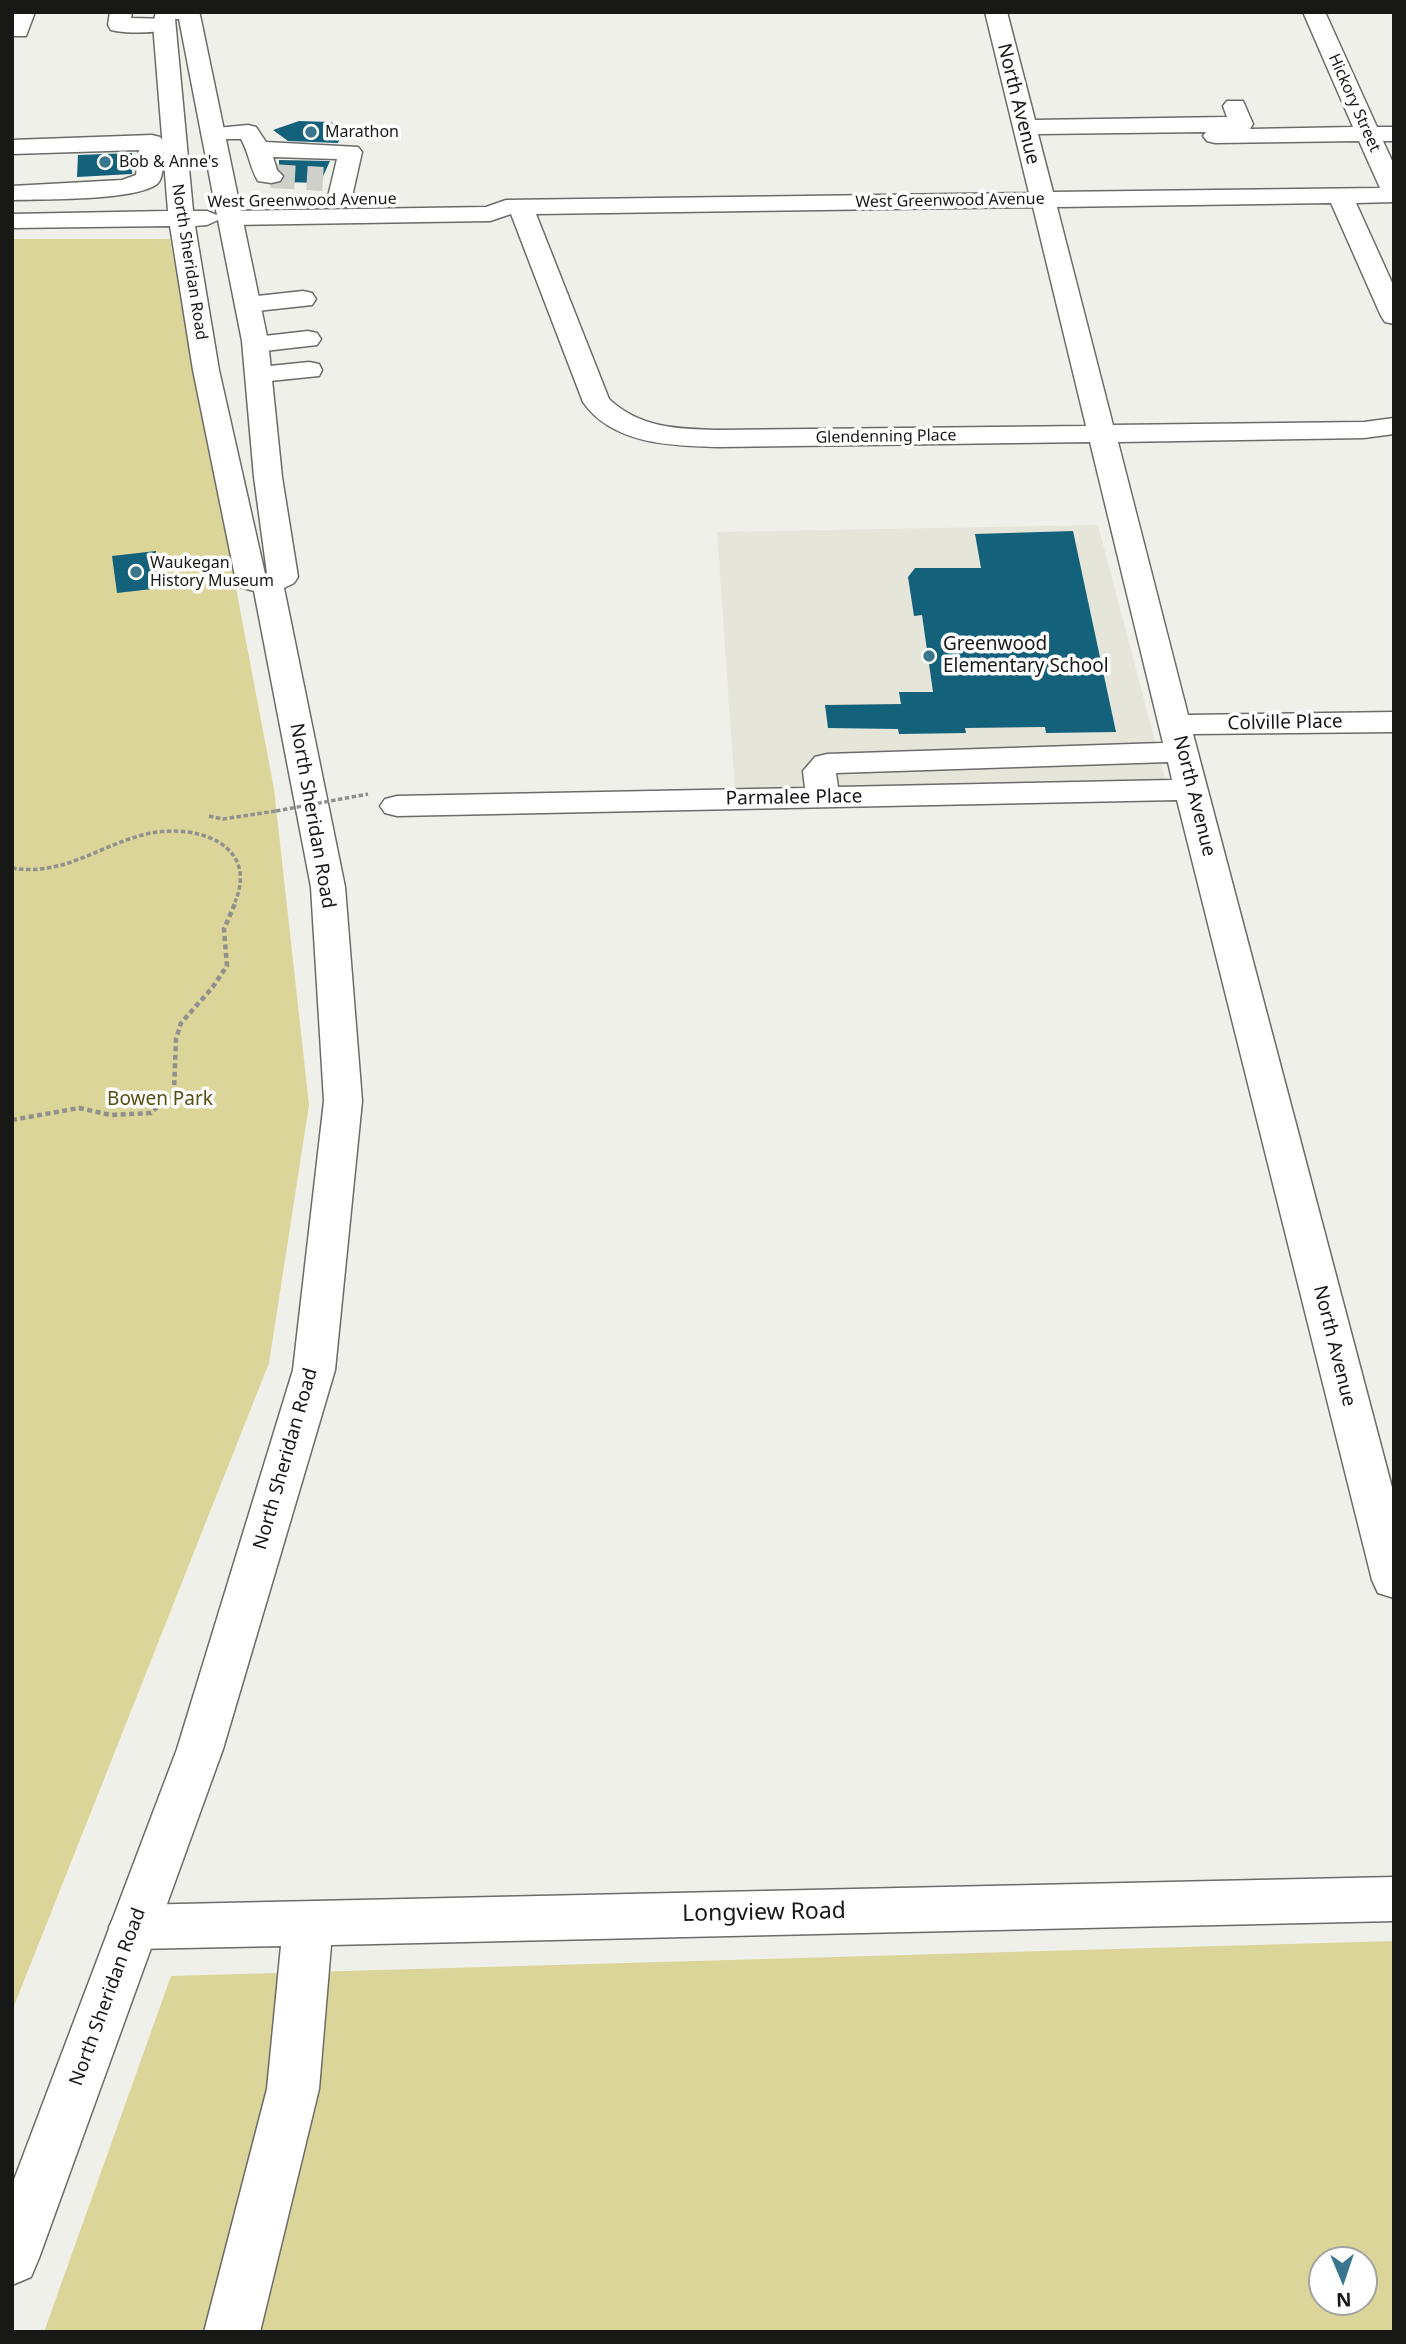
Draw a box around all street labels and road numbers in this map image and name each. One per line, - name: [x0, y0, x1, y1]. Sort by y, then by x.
- street label: North Avenue: [992, 41, 1044, 167]
- street label: Hickory Street: [1324, 51, 1384, 155]
- street label: North Sheridan Road: [167, 182, 211, 342]
- street label: West Greenwood Avenue: [207, 190, 397, 212]
- street label: West Greenwood Avenue: [855, 190, 1045, 212]
- street label: Glendenning Place: [815, 426, 957, 448]
- street label: Colville Place: [1227, 711, 1343, 735]
- street label: North Sheridan Road: [284, 722, 340, 910]
- street label: North Avenue: [1168, 733, 1220, 859]
- street label: Parmalee Place: [726, 785, 862, 811]
- street label: North Avenue: [1308, 1283, 1360, 1409]
- street label: North Sheridan Road: [249, 1366, 323, 1552]
- street label: Longview Road: [682, 1898, 846, 1928]
- street label: North Sheridan Road: [65, 1905, 151, 2089]

